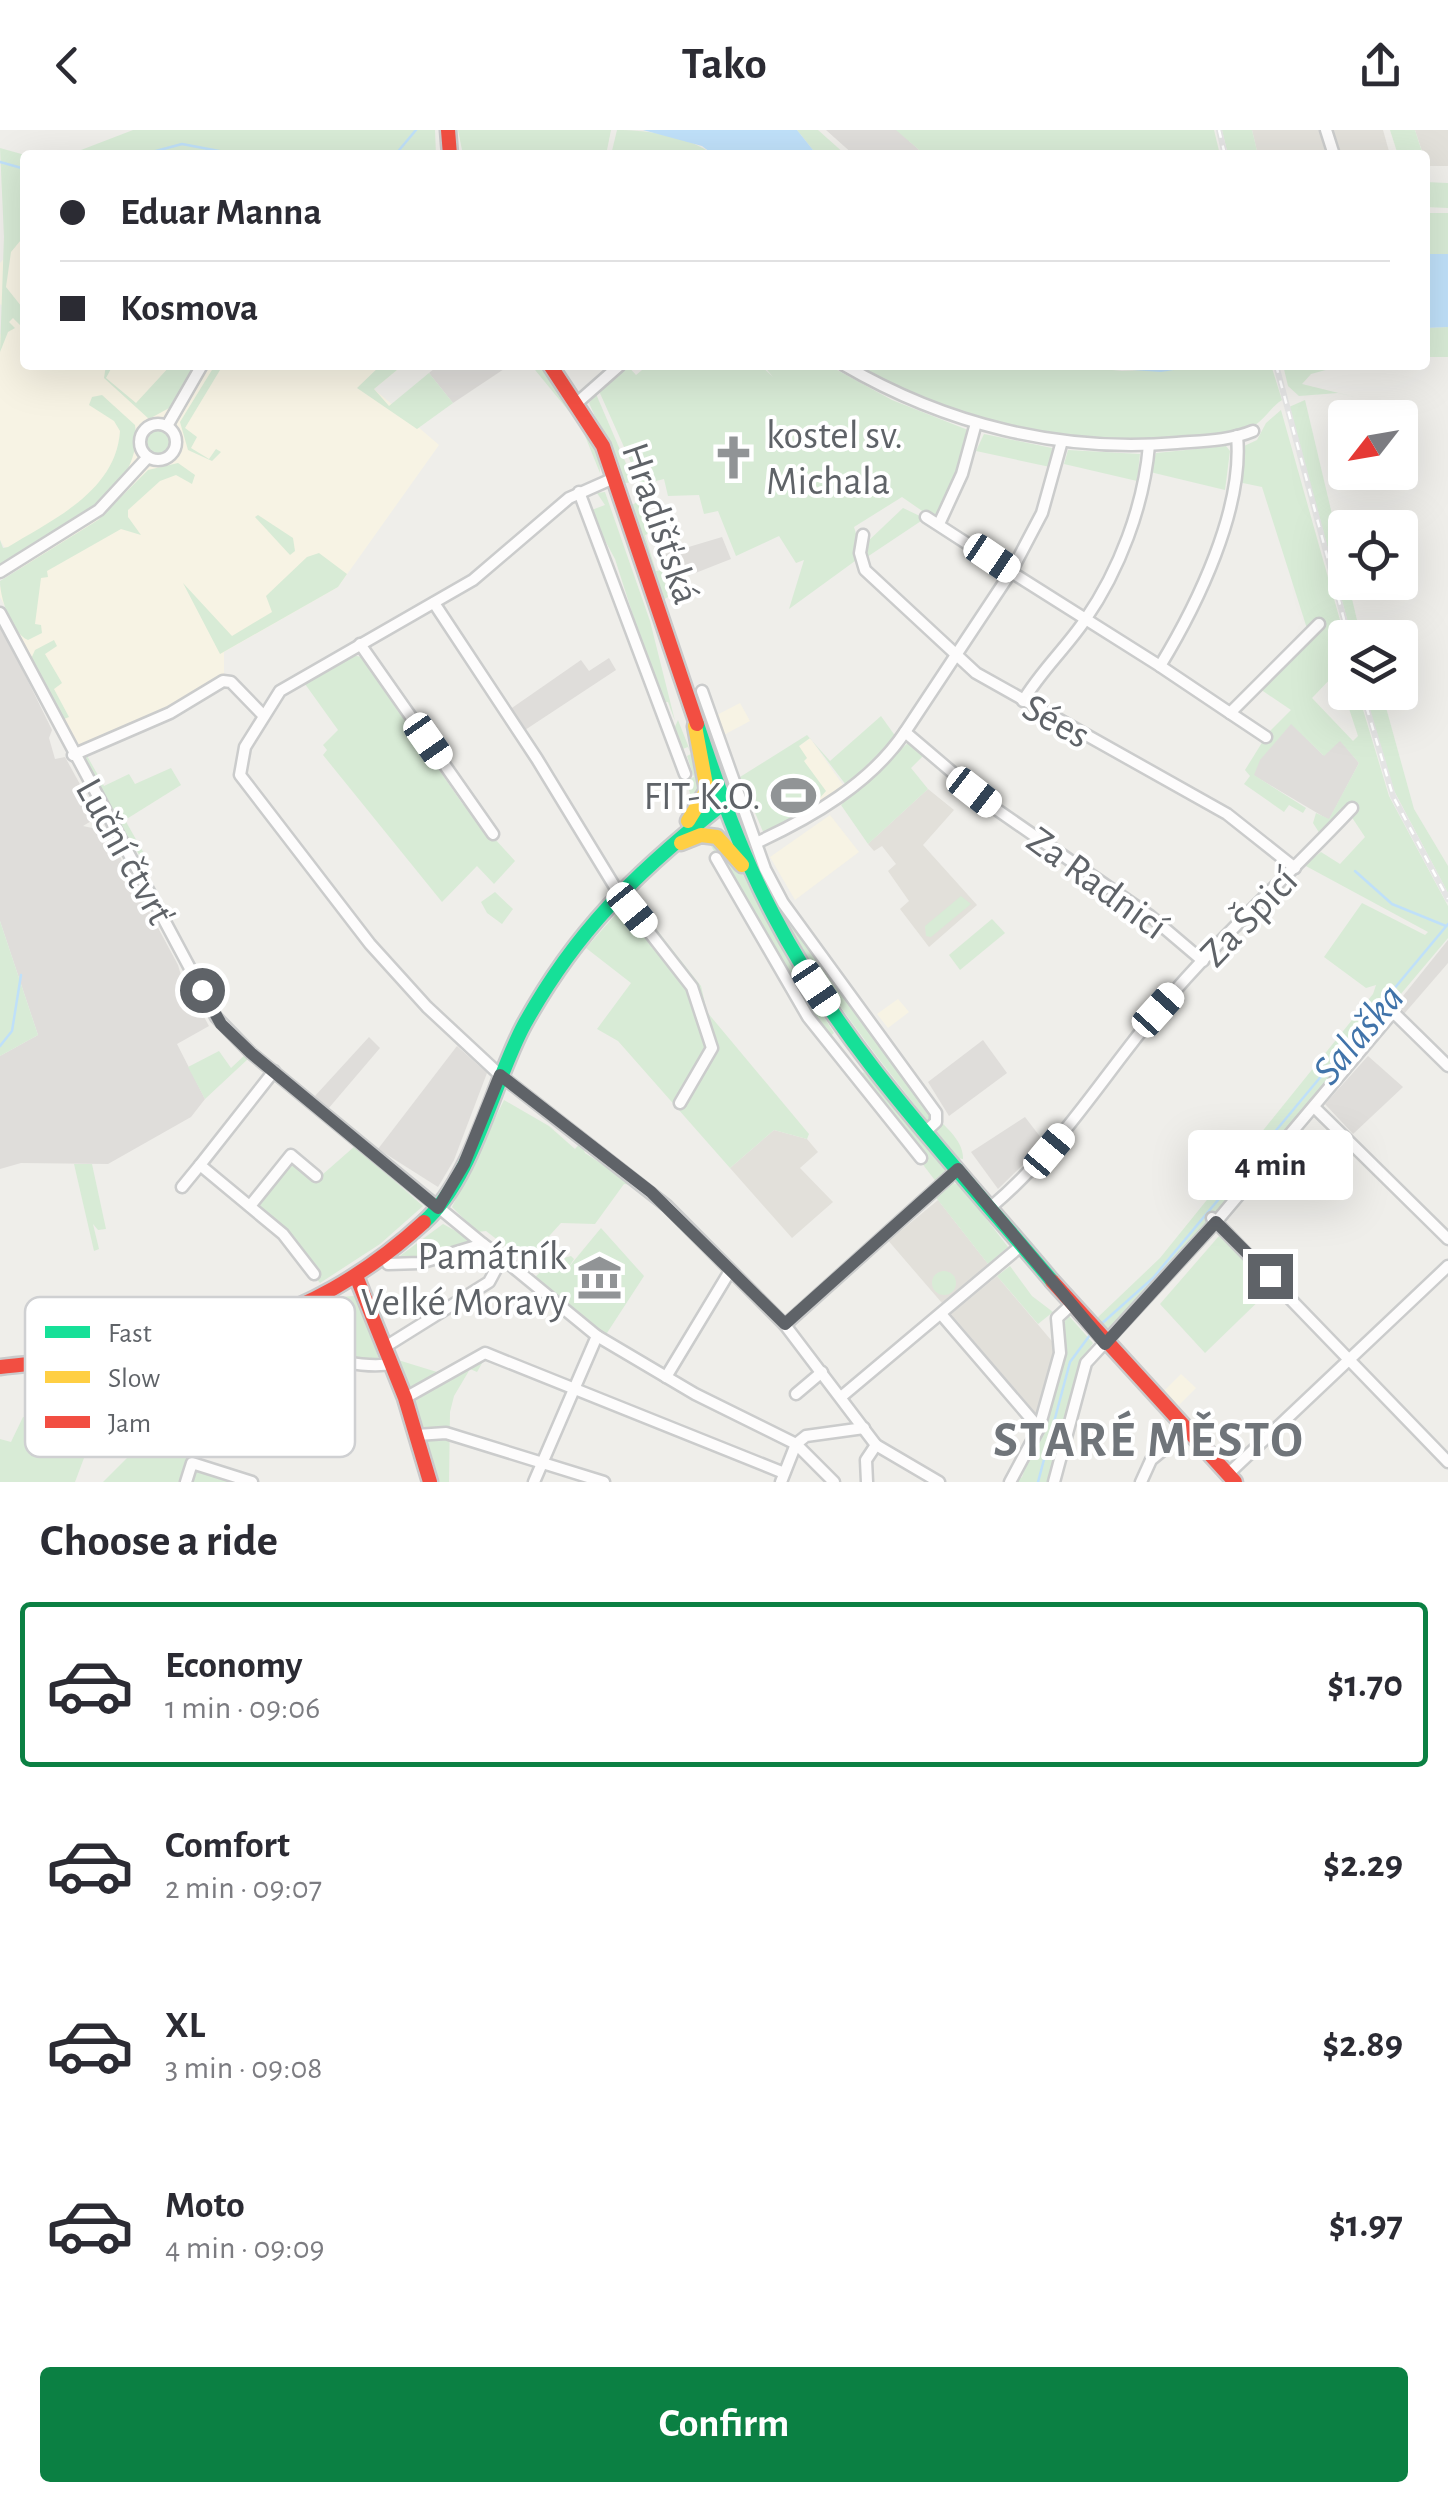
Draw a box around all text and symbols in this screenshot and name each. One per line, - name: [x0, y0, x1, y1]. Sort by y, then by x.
- icon: back: [40, 38, 95, 93]
- icon: share: [1353, 38, 1408, 93]
- text: Tako: [681, 42, 767, 87]
- text: Eduar Manna: [120, 194, 322, 232]
- text: Kosmova: [120, 290, 258, 328]
- north arrow: [1328, 400, 1418, 490]
- map controls: [1328, 400, 1418, 710]
- place label: kostel sv. Michala: [766, 416, 903, 502]
- church icon: kostel sv. Michala: [709, 433, 757, 481]
- street label: Hradišťská: [614, 438, 706, 609]
- button: locate: [1328, 510, 1418, 600]
- car: [959, 529, 1025, 587]
- button: layers: [1328, 620, 1418, 710]
- street label: Sées: [1016, 687, 1096, 756]
- car: [399, 708, 457, 774]
- car: [941, 762, 1007, 822]
- sports icon: FIT-K.O.: [770, 771, 818, 819]
- street label: Luční čtvrť: [68, 772, 181, 932]
- place label: FIT-K.O.: [644, 777, 761, 817]
- street label: Za Radnicí: [1019, 820, 1174, 948]
- street label: Za Špicí: [1191, 858, 1306, 975]
- car: [601, 877, 663, 943]
- car: [787, 955, 845, 1021]
- route start: [180, 968, 225, 1013]
- water label: Salaška: [1305, 976, 1412, 1092]
- car: [1127, 978, 1189, 1042]
- car: [1018, 1118, 1080, 1184]
- callout: 4 min: [1188, 1131, 1352, 1201]
- text: 4 min: [1234, 1149, 1307, 1181]
- place label: Památník Velké Moravy: [361, 1237, 567, 1323]
- museum icon: Památník Velké Moravy: [576, 1254, 624, 1302]
- route end: [1248, 1254, 1293, 1299]
- legend: [25, 1297, 355, 1457]
- text: Fast: [108, 1320, 152, 1348]
- text: Slow: [108, 1365, 160, 1393]
- text: Jam: [108, 1410, 151, 1438]
- district label: STARÉ MĚSTO: [993, 1410, 1305, 1466]
- text: Choose a ride: [40, 1519, 278, 1564]
- icon: car: [45, 1640, 135, 1730]
- text: Economy: [165, 1647, 303, 1685]
- text: $1.70: [1327, 1666, 1403, 1704]
- text: 1 min · 09:06: [165, 1692, 320, 1724]
- icon: car: [45, 1820, 135, 1910]
- text: Comfort: [165, 1827, 290, 1865]
- text: $2.29: [1323, 1846, 1403, 1884]
- text: 2 min · 09:07: [165, 1872, 322, 1904]
- icon: car: [45, 2000, 135, 2090]
- text: XL: [165, 2007, 205, 2045]
- text: $2.89: [1322, 2026, 1403, 2064]
- text: 3 min · 09:08: [165, 2052, 323, 2084]
- icon: car: [45, 2180, 135, 2270]
- text: Moto: [165, 2187, 245, 2225]
- text: $1.97: [1329, 2206, 1403, 2244]
- text: 4 min · 09:09: [165, 2232, 325, 2264]
- button: Confirm: [40, 2367, 1408, 2482]

